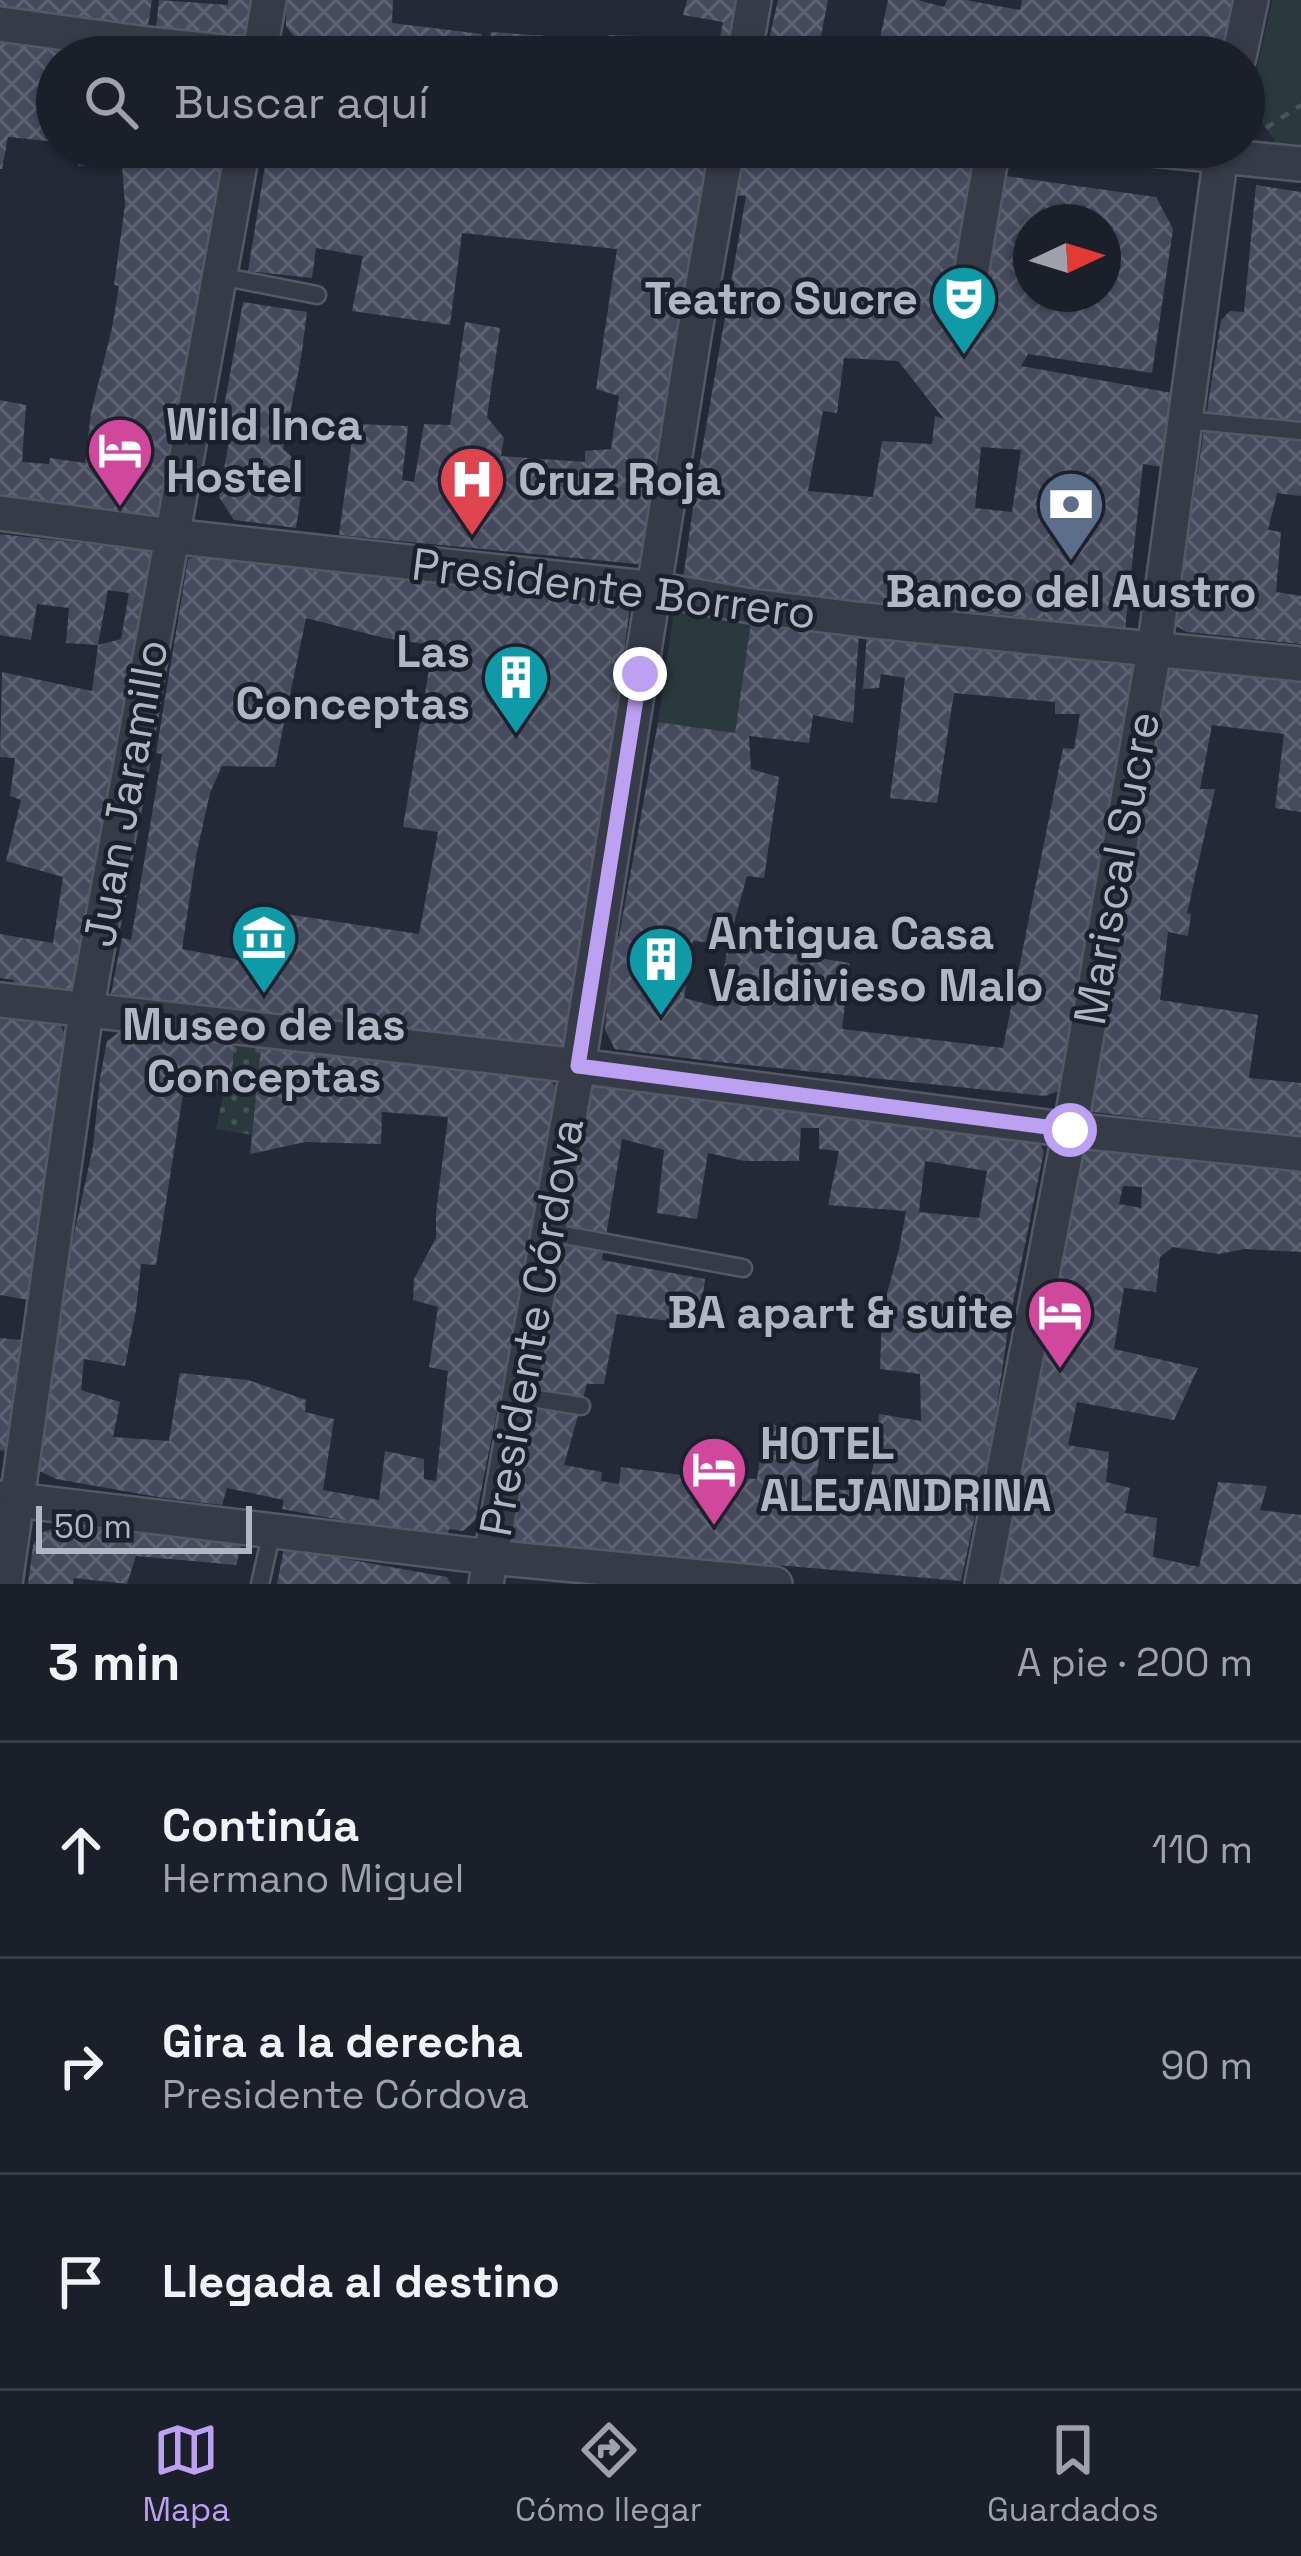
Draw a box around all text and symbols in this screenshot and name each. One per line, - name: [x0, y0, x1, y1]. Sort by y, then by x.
- search box: [36, 36, 1265, 168]
- icon: search: [78, 69, 144, 135]
- text: Buscar aquí: [174, 74, 429, 131]
- north arrow: [1013, 204, 1121, 312]
- theatre icon: Teatro Sucre: [929, 263, 999, 357]
- place label: Teatro Sucre: [645, 270, 918, 327]
- place label: Wild Inca Hostel: [166, 396, 362, 505]
- hotel icon: Wild Inca Hostel: [85, 415, 155, 509]
- hospital icon: Cruz Roja: [437, 444, 507, 538]
- place label: Cruz Roja: [518, 451, 721, 508]
- bank icon: Banco del Austro: [1036, 469, 1106, 563]
- street label: Presidente Borrero: [409, 535, 819, 642]
- place label: Banco del Austro: [886, 563, 1256, 620]
- place label: Las Conceptas: [236, 623, 470, 732]
- street label: Juan Jaramillo: [70, 635, 181, 951]
- building icon: Las Conceptas: [481, 642, 551, 736]
- route end: [613, 647, 667, 701]
- street label: Mariscal Sucre: [1061, 707, 1172, 1029]
- museum icon: Museo de las Conceptas: [229, 902, 299, 996]
- place label: Antigua Casa Valdivieso Malo: [708, 905, 1043, 1014]
- building icon: Antigua Casa Valdivieso Malo: [626, 924, 696, 1018]
- place label: Museo de las Conceptas: [122, 996, 406, 1105]
- route start: [1043, 1103, 1097, 1157]
- street label: Presidente Córdova: [467, 1114, 596, 1541]
- hotel icon: BA apart & suite: [1025, 1277, 1095, 1371]
- place label: BA apart & suite: [667, 1284, 1014, 1341]
- place label: HOTEL ALEJANDRINA: [760, 1415, 1051, 1524]
- hotel icon: HOTEL ALEJANDRINA: [679, 1434, 749, 1528]
- scale bar: [36, 1500, 252, 1553]
- text: 50 m: [54, 1506, 132, 1548]
- text: 3 min: [48, 1630, 181, 1695]
- text: A pie · 200 m: [1017, 1638, 1253, 1687]
- text: Continúa: [162, 1797, 359, 1854]
- icon: ahead: [48, 1817, 114, 1883]
- text: 110 m: [1152, 1825, 1253, 1874]
- text: Hermano Miguel: [162, 1854, 464, 1903]
- text: Gira a la derecha: [162, 2013, 523, 2070]
- icon: right: [48, 2033, 114, 2099]
- text: 90 m: [1161, 2041, 1253, 2090]
- text: Presidente Córdova: [162, 2070, 529, 2119]
- icon: arrive: [48, 2249, 114, 2315]
- text: Llegada al destino: [162, 2253, 560, 2310]
- tab: Mapa: [142, 2417, 230, 2531]
- tab: Cómo llegar: [515, 2417, 702, 2531]
- tab: Guardados: [987, 2417, 1159, 2531]

